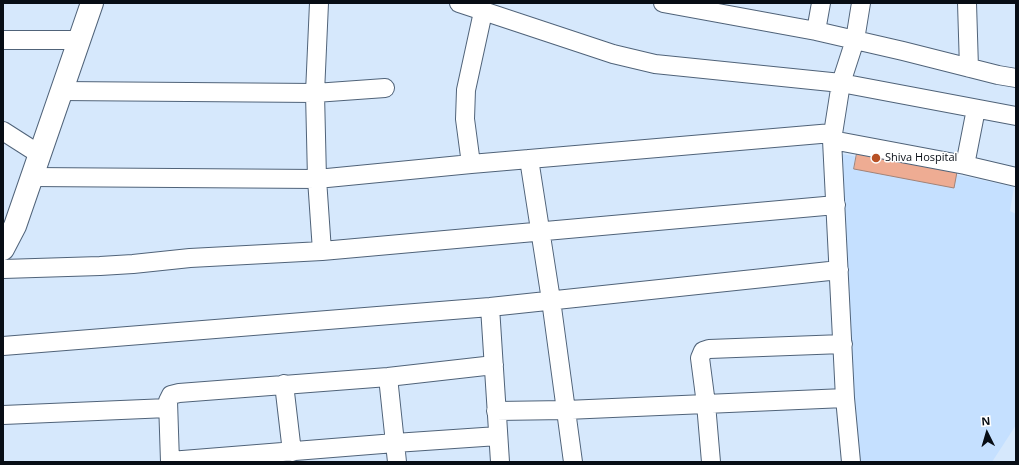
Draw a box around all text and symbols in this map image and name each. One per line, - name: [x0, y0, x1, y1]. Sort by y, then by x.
- place label: Shiva Hospital: [885, 151, 957, 165]
- marker: Shiva Hospital: [870, 152, 882, 164]
- north arrow: [967, 413, 1007, 453]
- text: N: [981, 413, 991, 428]

